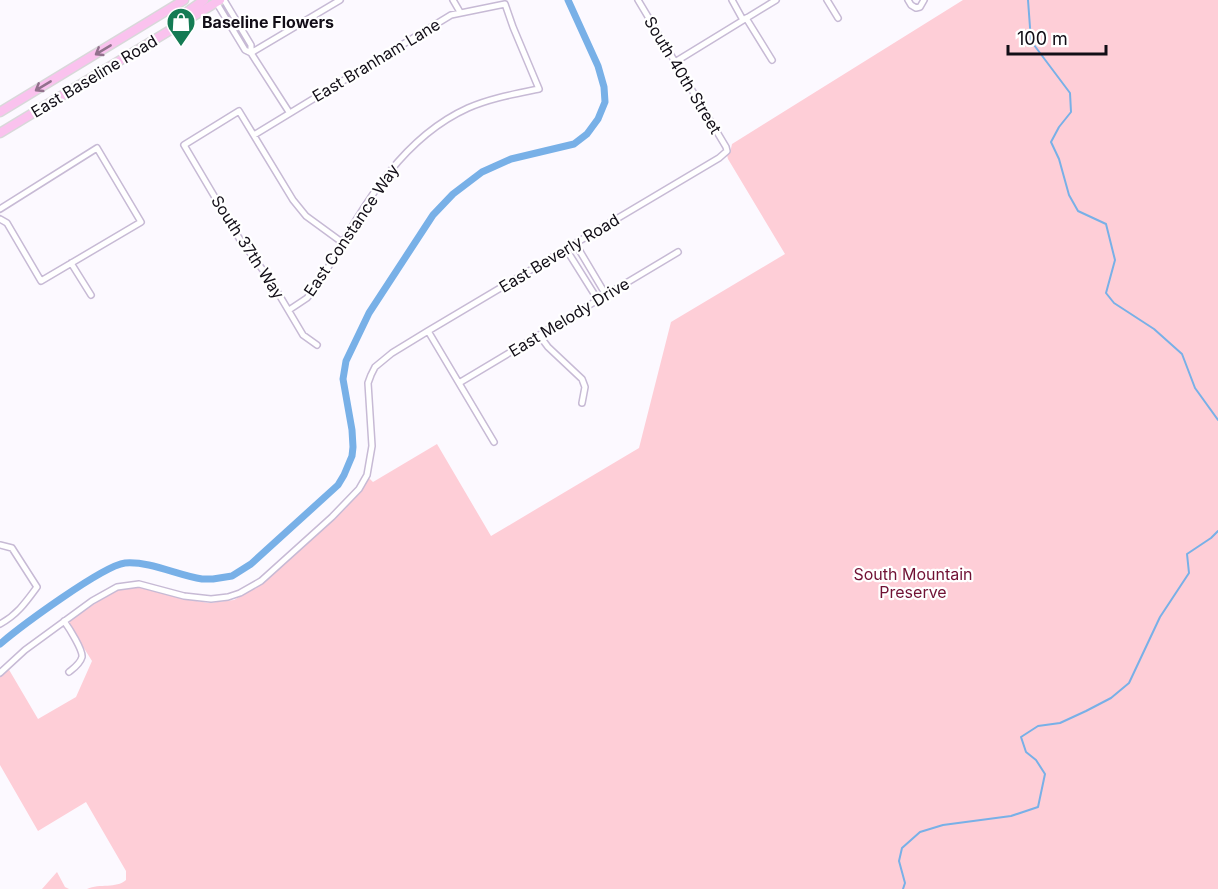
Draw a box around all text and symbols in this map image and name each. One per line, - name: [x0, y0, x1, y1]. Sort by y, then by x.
- shop icon: Baseline Flowers: [165, 6, 197, 48]
- place label: Baseline Flowers: [202, 12, 334, 32]
- street label: South 40th Street: [640, 13, 726, 137]
- street label: East Branham Lane: [308, 14, 444, 106]
- scale bar: [1008, 18, 1106, 56]
- text: 100 m: [1017, 28, 1068, 49]
- street label: East Baseline Road: [27, 30, 161, 122]
- one-way arrow: [95, 44, 112, 56]
- one-way arrow: [35, 80, 52, 92]
- street label: East Constance Way: [299, 160, 403, 300]
- street label: South 37th Way: [207, 192, 289, 302]
- street label: East Beverly Road: [495, 209, 623, 297]
- street label: East Melody Drive: [505, 273, 633, 361]
- park label: South Mountain Preserve: [853, 564, 973, 602]

